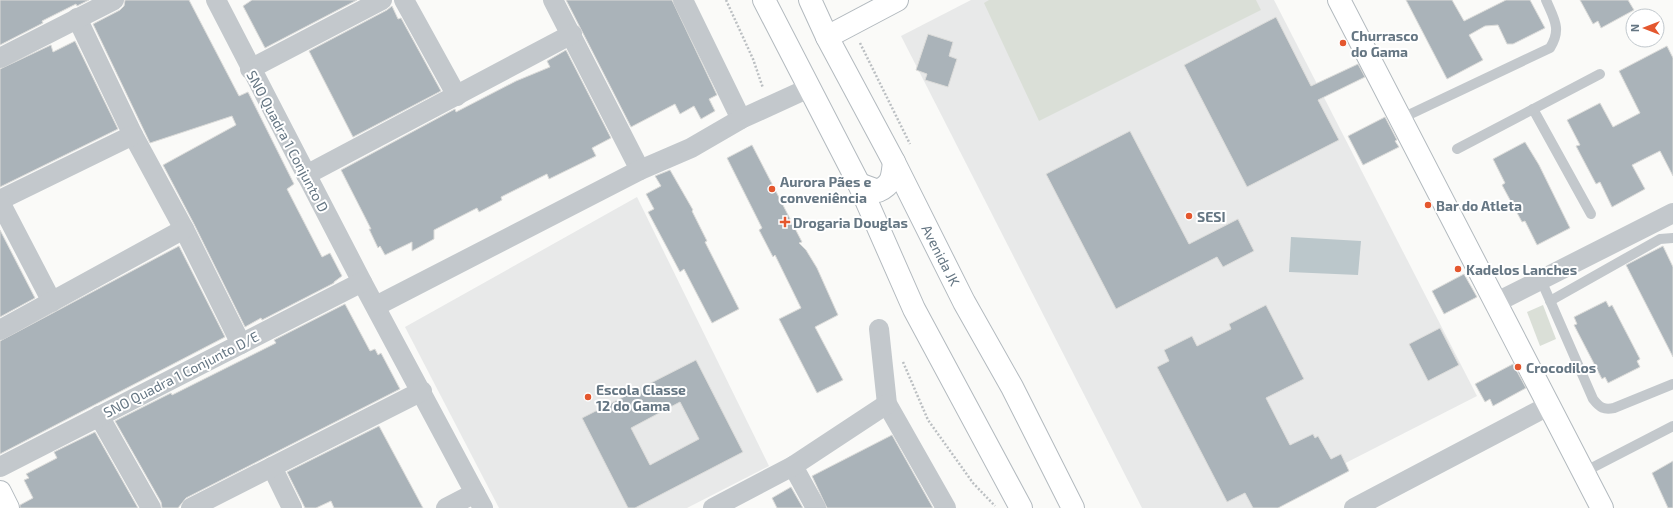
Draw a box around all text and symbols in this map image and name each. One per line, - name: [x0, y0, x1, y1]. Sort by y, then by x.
- north arrow: [1625, 8, 1665, 48]
- text: N: [1628, 24, 1641, 32]
- place label: Churrasco do Gama: [1351, 27, 1419, 60]
- marker: Churrasco do Gama: [1338, 38, 1348, 48]
- street label: SNO Quadra 1 Conjunto D: [243, 67, 333, 215]
- place label: Aurora Pães e conveniência: [780, 173, 871, 206]
- marker: Aurora Pães e conveniência: [767, 184, 777, 194]
- place label: Bar do Atleta: [1436, 197, 1522, 214]
- marker: Bar do Atleta: [1423, 200, 1433, 210]
- place label: SESI: [1197, 208, 1226, 225]
- marker: SESI: [1184, 211, 1194, 221]
- place label: Drogaria Douglas: [793, 214, 908, 231]
- marker: Drogaria Douglas: [780, 217, 790, 227]
- street label: Avenida JK: [918, 222, 964, 289]
- place label: Kadelos Lanches: [1466, 261, 1577, 278]
- marker: Kadelos Lanches: [1453, 264, 1463, 274]
- street label: SNO Quadra 1 Conjunto D/E: [100, 327, 262, 421]
- place label: Crocodilos: [1526, 359, 1596, 376]
- marker: Crocodilos: [1513, 362, 1523, 372]
- place label: Escola Classe 12 do Gama: [596, 381, 686, 414]
- marker: Escola Classe 12 do Gama: [583, 392, 593, 402]

